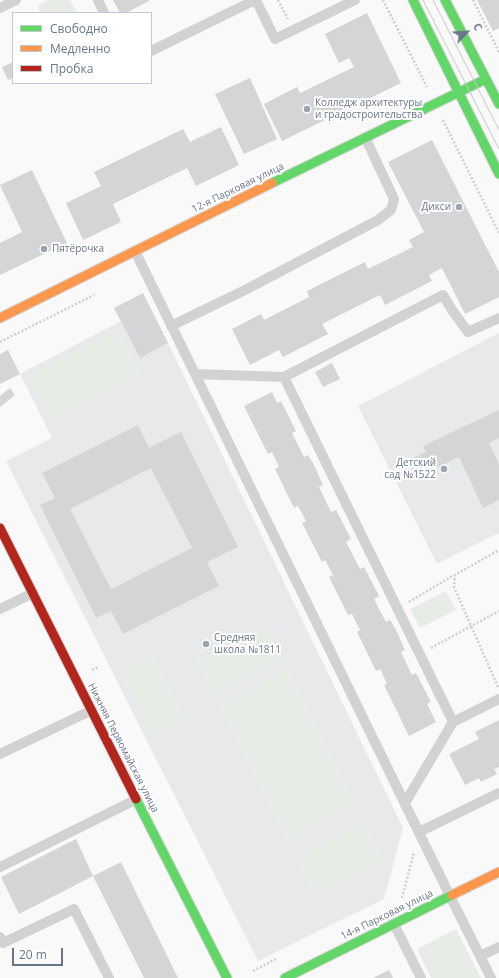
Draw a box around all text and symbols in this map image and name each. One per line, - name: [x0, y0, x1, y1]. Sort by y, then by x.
- legend: [12, 12, 152, 84]
- north arrow: [447, 12, 487, 52]
- text: Свободно: [50, 20, 108, 37]
- text: С: [470, 20, 487, 33]
- text: Медленно: [50, 40, 110, 57]
- text: Пробка: [50, 60, 93, 77]
- place label: Колледж архитектуры и градостроительства: [315, 97, 422, 120]
- marker: Колледж архитектуры и градостроительства: [302, 104, 312, 114]
- street label: 12-я Парковая улица: [190, 160, 286, 216]
- place label: Дикси: [421, 201, 451, 213]
- marker: Дикси: [454, 202, 464, 212]
- place label: Пятёрочка: [52, 243, 104, 255]
- marker: Пятёрочка: [39, 244, 49, 254]
- place label: Детский сад №1522: [384, 457, 436, 480]
- marker: Детский сад №1522: [439, 464, 449, 474]
- place label: Средняя школа №1811: [214, 632, 281, 656]
- marker: Средняя школа №1811: [201, 639, 211, 649]
- street label: Нижняя Первомайская улица: [85, 681, 161, 815]
- street label: 14-я Парковая улица: [339, 887, 435, 943]
- scale bar: [14, 940, 65, 966]
- text: 20 m: [19, 946, 47, 963]

